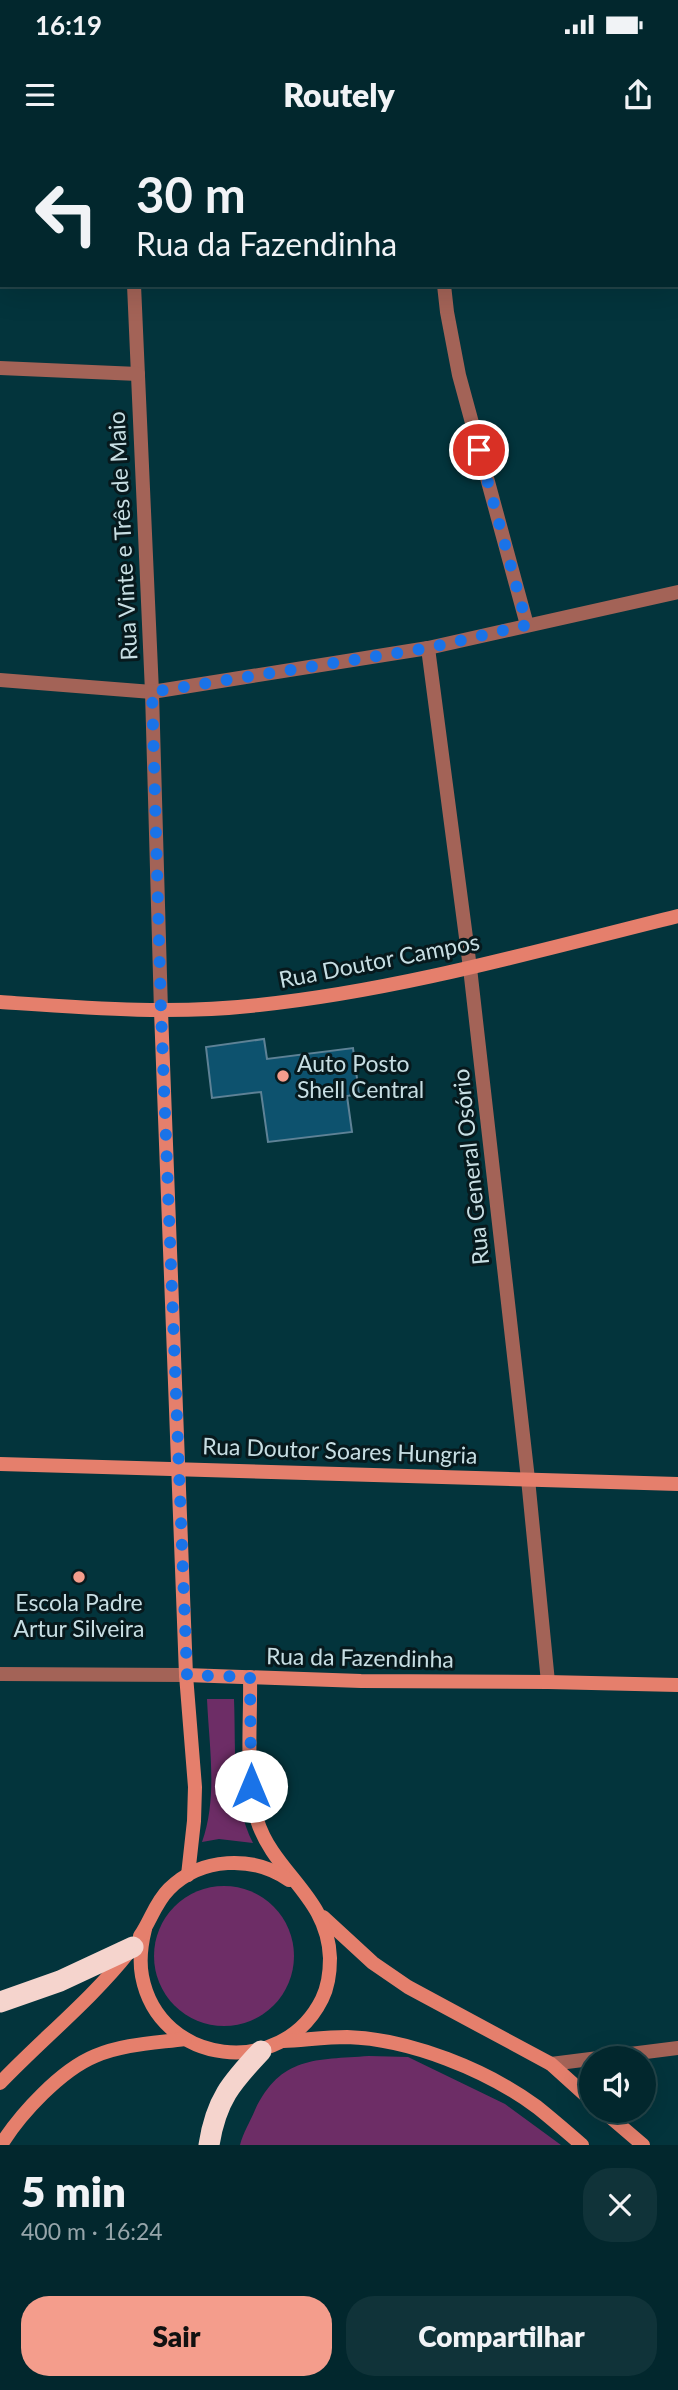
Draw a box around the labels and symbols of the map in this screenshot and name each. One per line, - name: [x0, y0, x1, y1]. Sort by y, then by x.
- street label: Rua Vinte e Três de Maio: [101, 411, 143, 661]
- pin: [449, 420, 509, 480]
- street label: Rua Doutor Campos: [276, 927, 482, 993]
- place label: Auto Posto Shell Central: [297, 1049, 424, 1103]
- marker: Auto Posto Shell Central: [275, 1068, 291, 1084]
- street label: Rua General Osório: [446, 1068, 494, 1266]
- street label: Rua Doutor Soares Hungria: [202, 1431, 478, 1469]
- marker: Escola Padre Artur Silveira: [71, 1569, 87, 1585]
- place label: Escola Padre Artur Silveira: [14, 1588, 144, 1642]
- street label: Rua da Fazendinha: [266, 1641, 454, 1673]
- position arrow: [214, 1749, 288, 1823]

